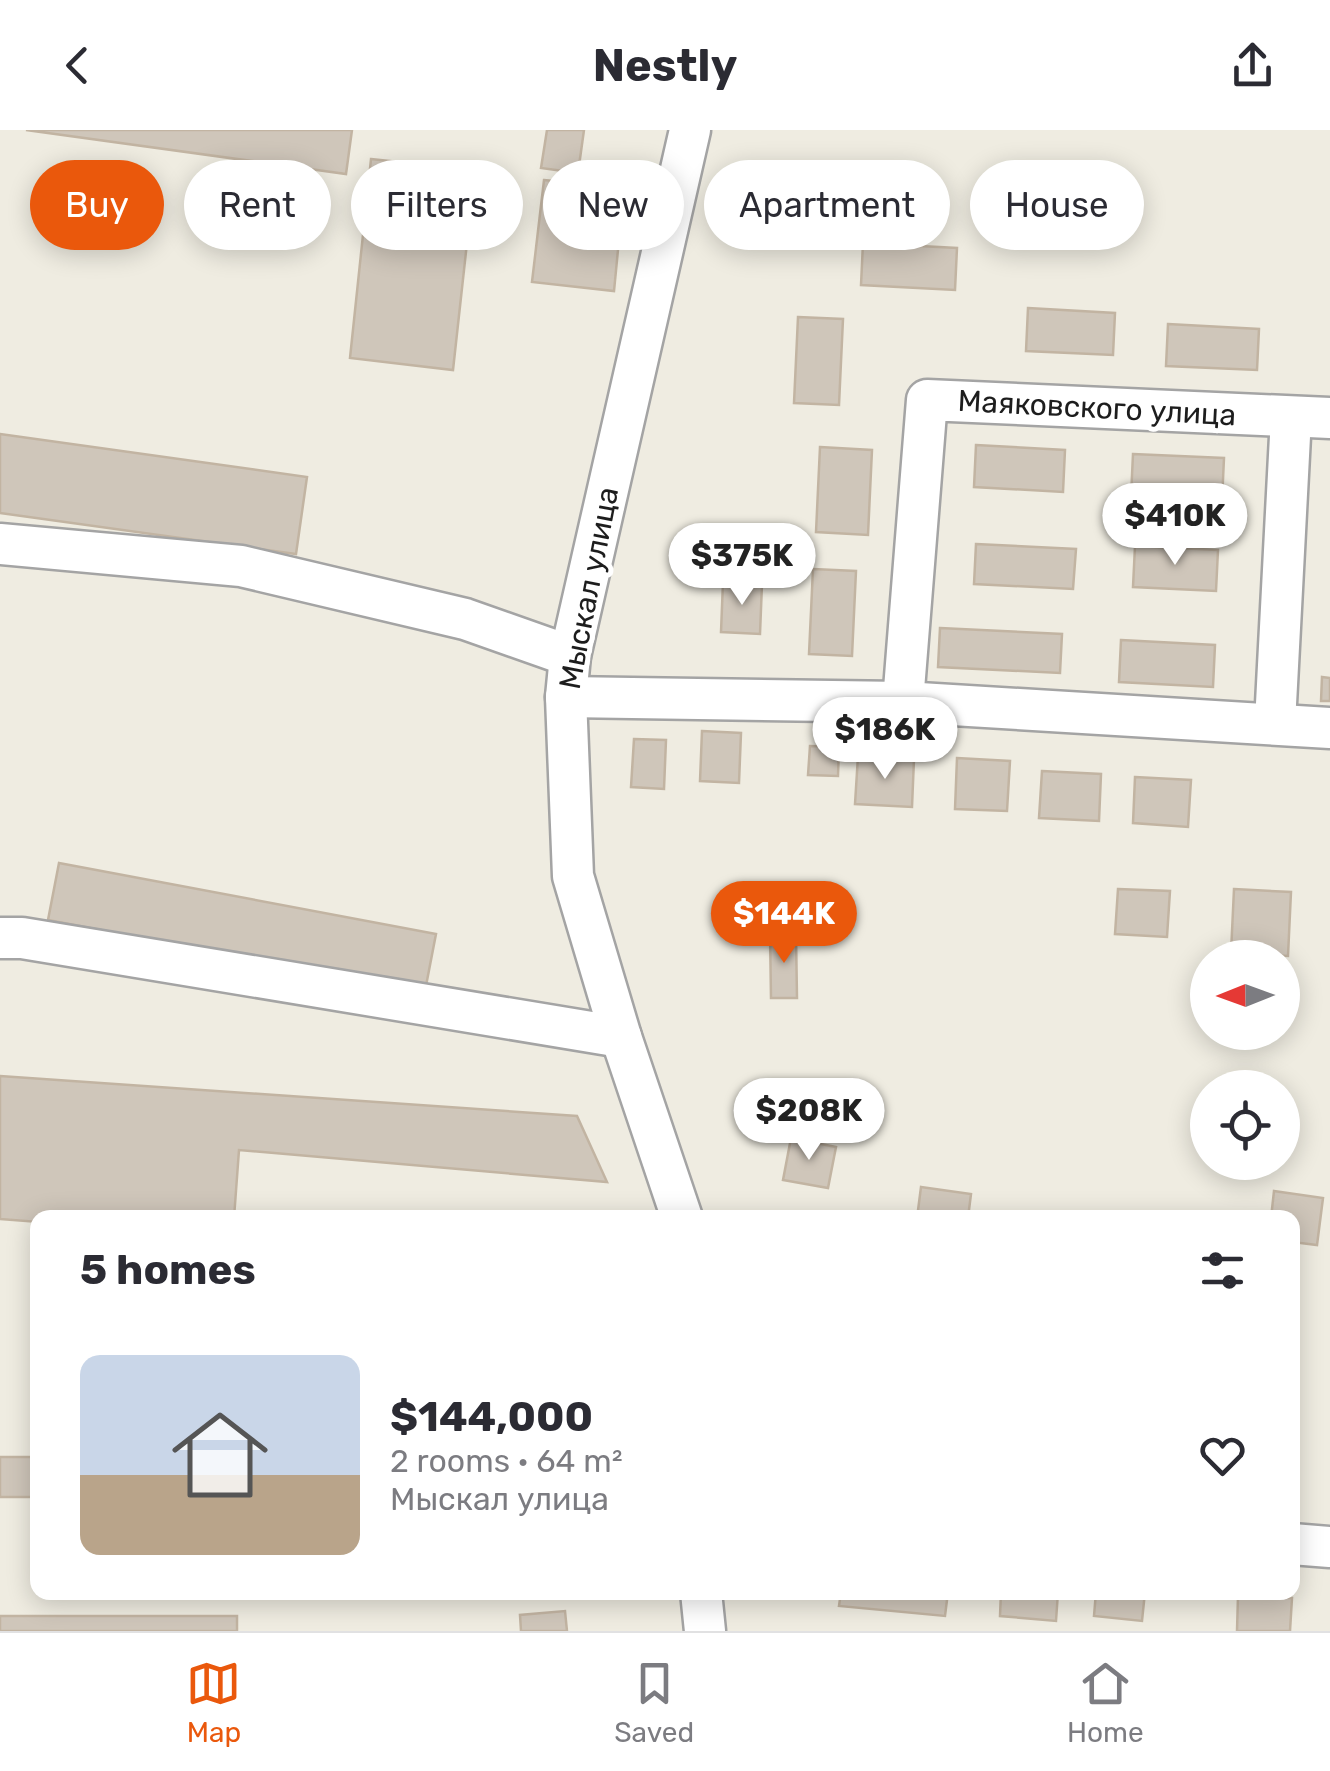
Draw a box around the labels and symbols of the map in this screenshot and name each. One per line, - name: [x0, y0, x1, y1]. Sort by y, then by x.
- street label: Маяковского улица: [957, 383, 1237, 433]
- pin: $410K: [1105, 483, 1245, 568]
- street label: Мыскал улица: [552, 484, 626, 692]
- pin: $375K: [672, 523, 812, 608]
- pin: $186K: [815, 697, 955, 782]
- pin: $144K: [714, 881, 854, 966]
- north arrow: [1190, 940, 1300, 1050]
- pin: $208K: [739, 1078, 879, 1163]

